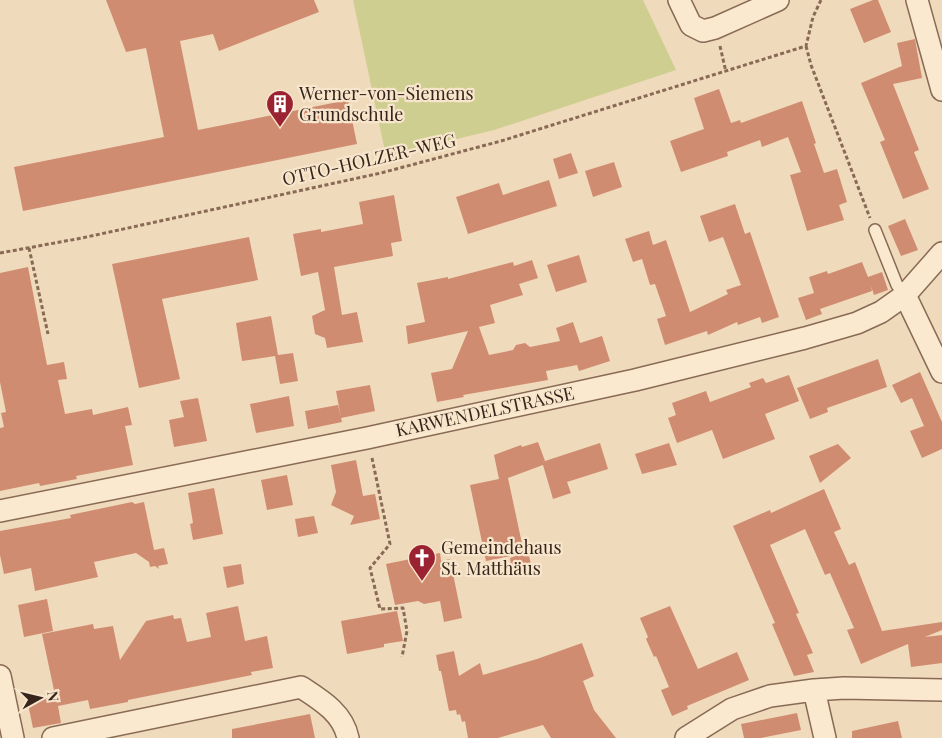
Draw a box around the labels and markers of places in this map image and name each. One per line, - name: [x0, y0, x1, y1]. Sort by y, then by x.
- place label: Werner-von-Siemens Grundschule: [298, 81, 474, 126]
- building icon: Werner-von-Siemens Grundschule: [265, 89, 295, 128]
- place label: Gemeindehaus St. Matthäus: [441, 535, 562, 580]
- church icon: Gemeindehaus St. Matthäus: [407, 543, 437, 582]

